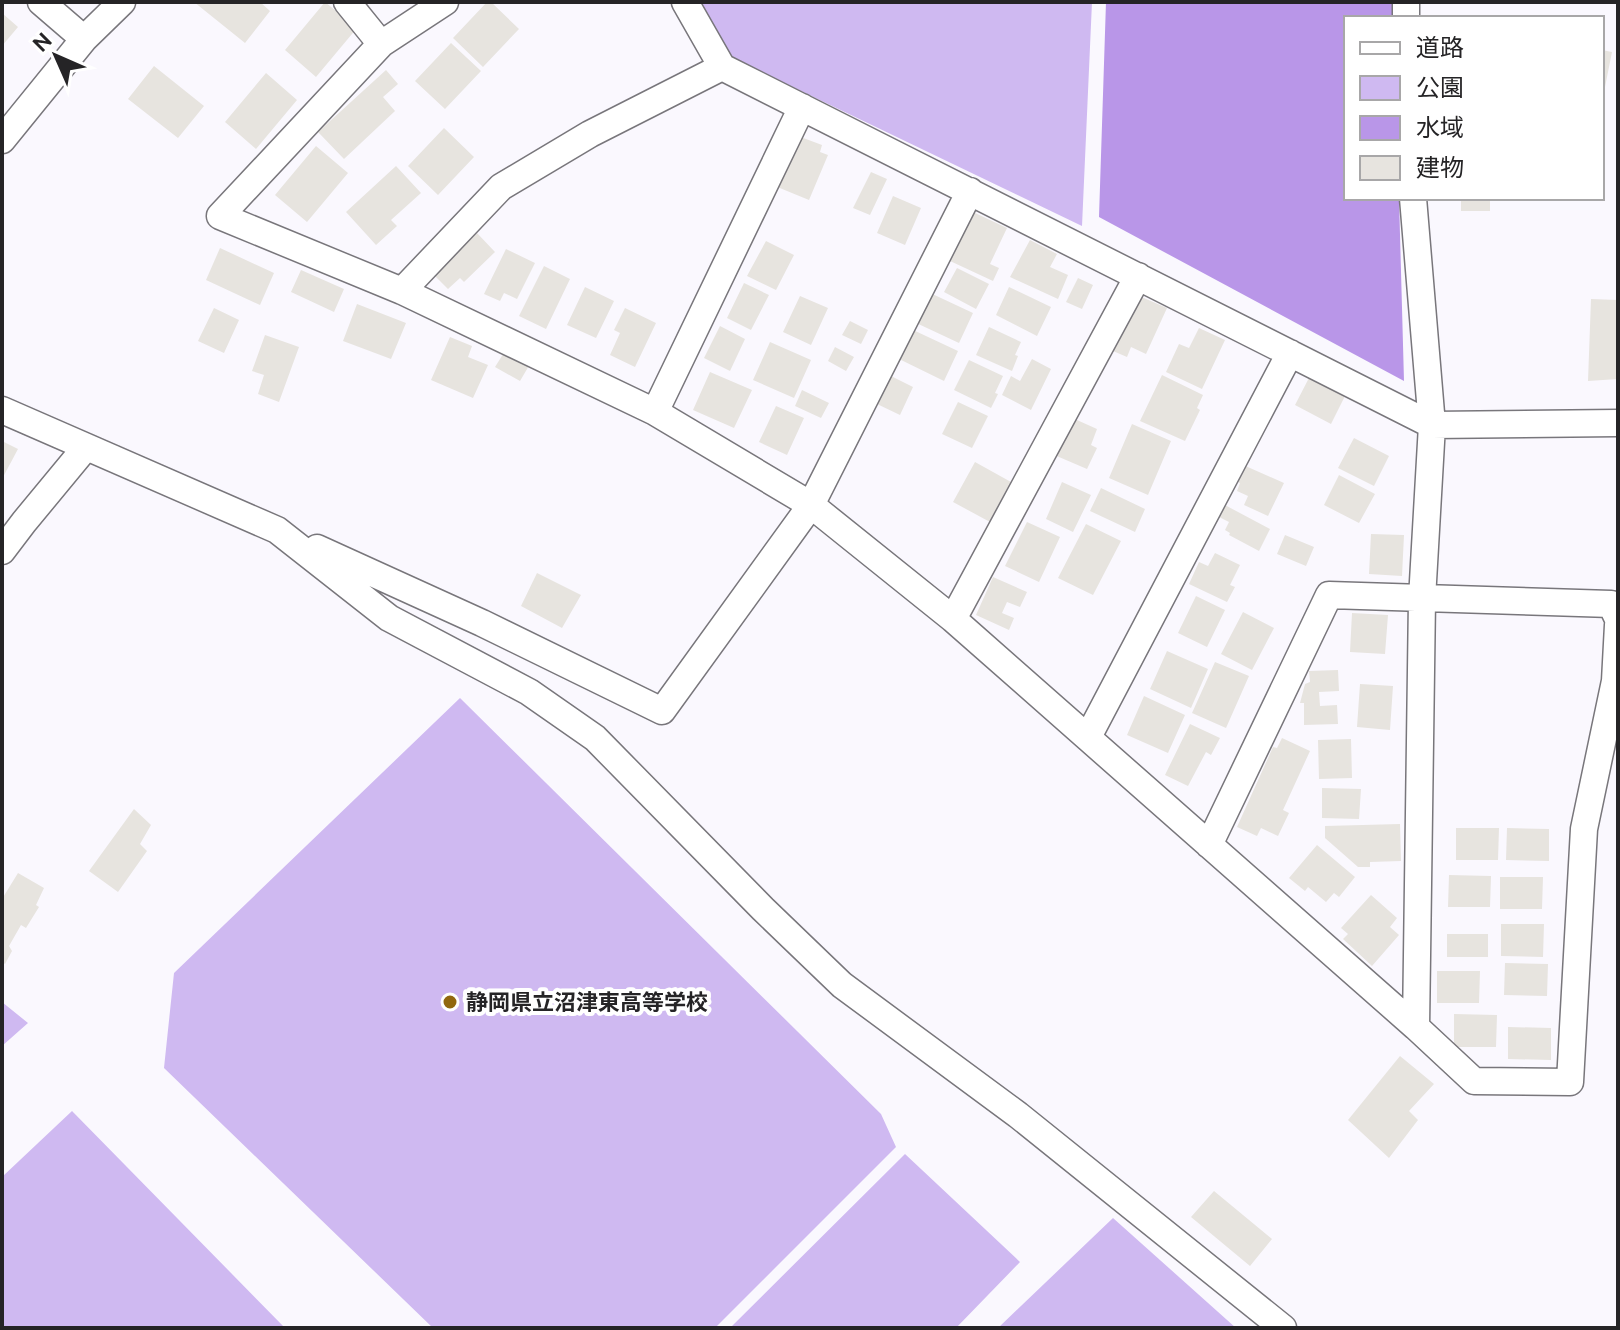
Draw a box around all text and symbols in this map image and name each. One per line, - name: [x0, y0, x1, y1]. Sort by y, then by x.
- north arrow: [16, 16, 96, 96]
- legend: [1344, 16, 1604, 200]
- text: N: [27, 27, 56, 56]
- text: 道路: [1416, 34, 1464, 61]
- text: 公園: [1416, 74, 1464, 101]
- text: 水域: [1416, 114, 1464, 141]
- text: 建物: [1416, 154, 1464, 181]
- place label: 静岡県立沼津東高等学校: [466, 989, 708, 1014]
- marker: 静岡県立沼津東高等学校: [441, 993, 459, 1011]

